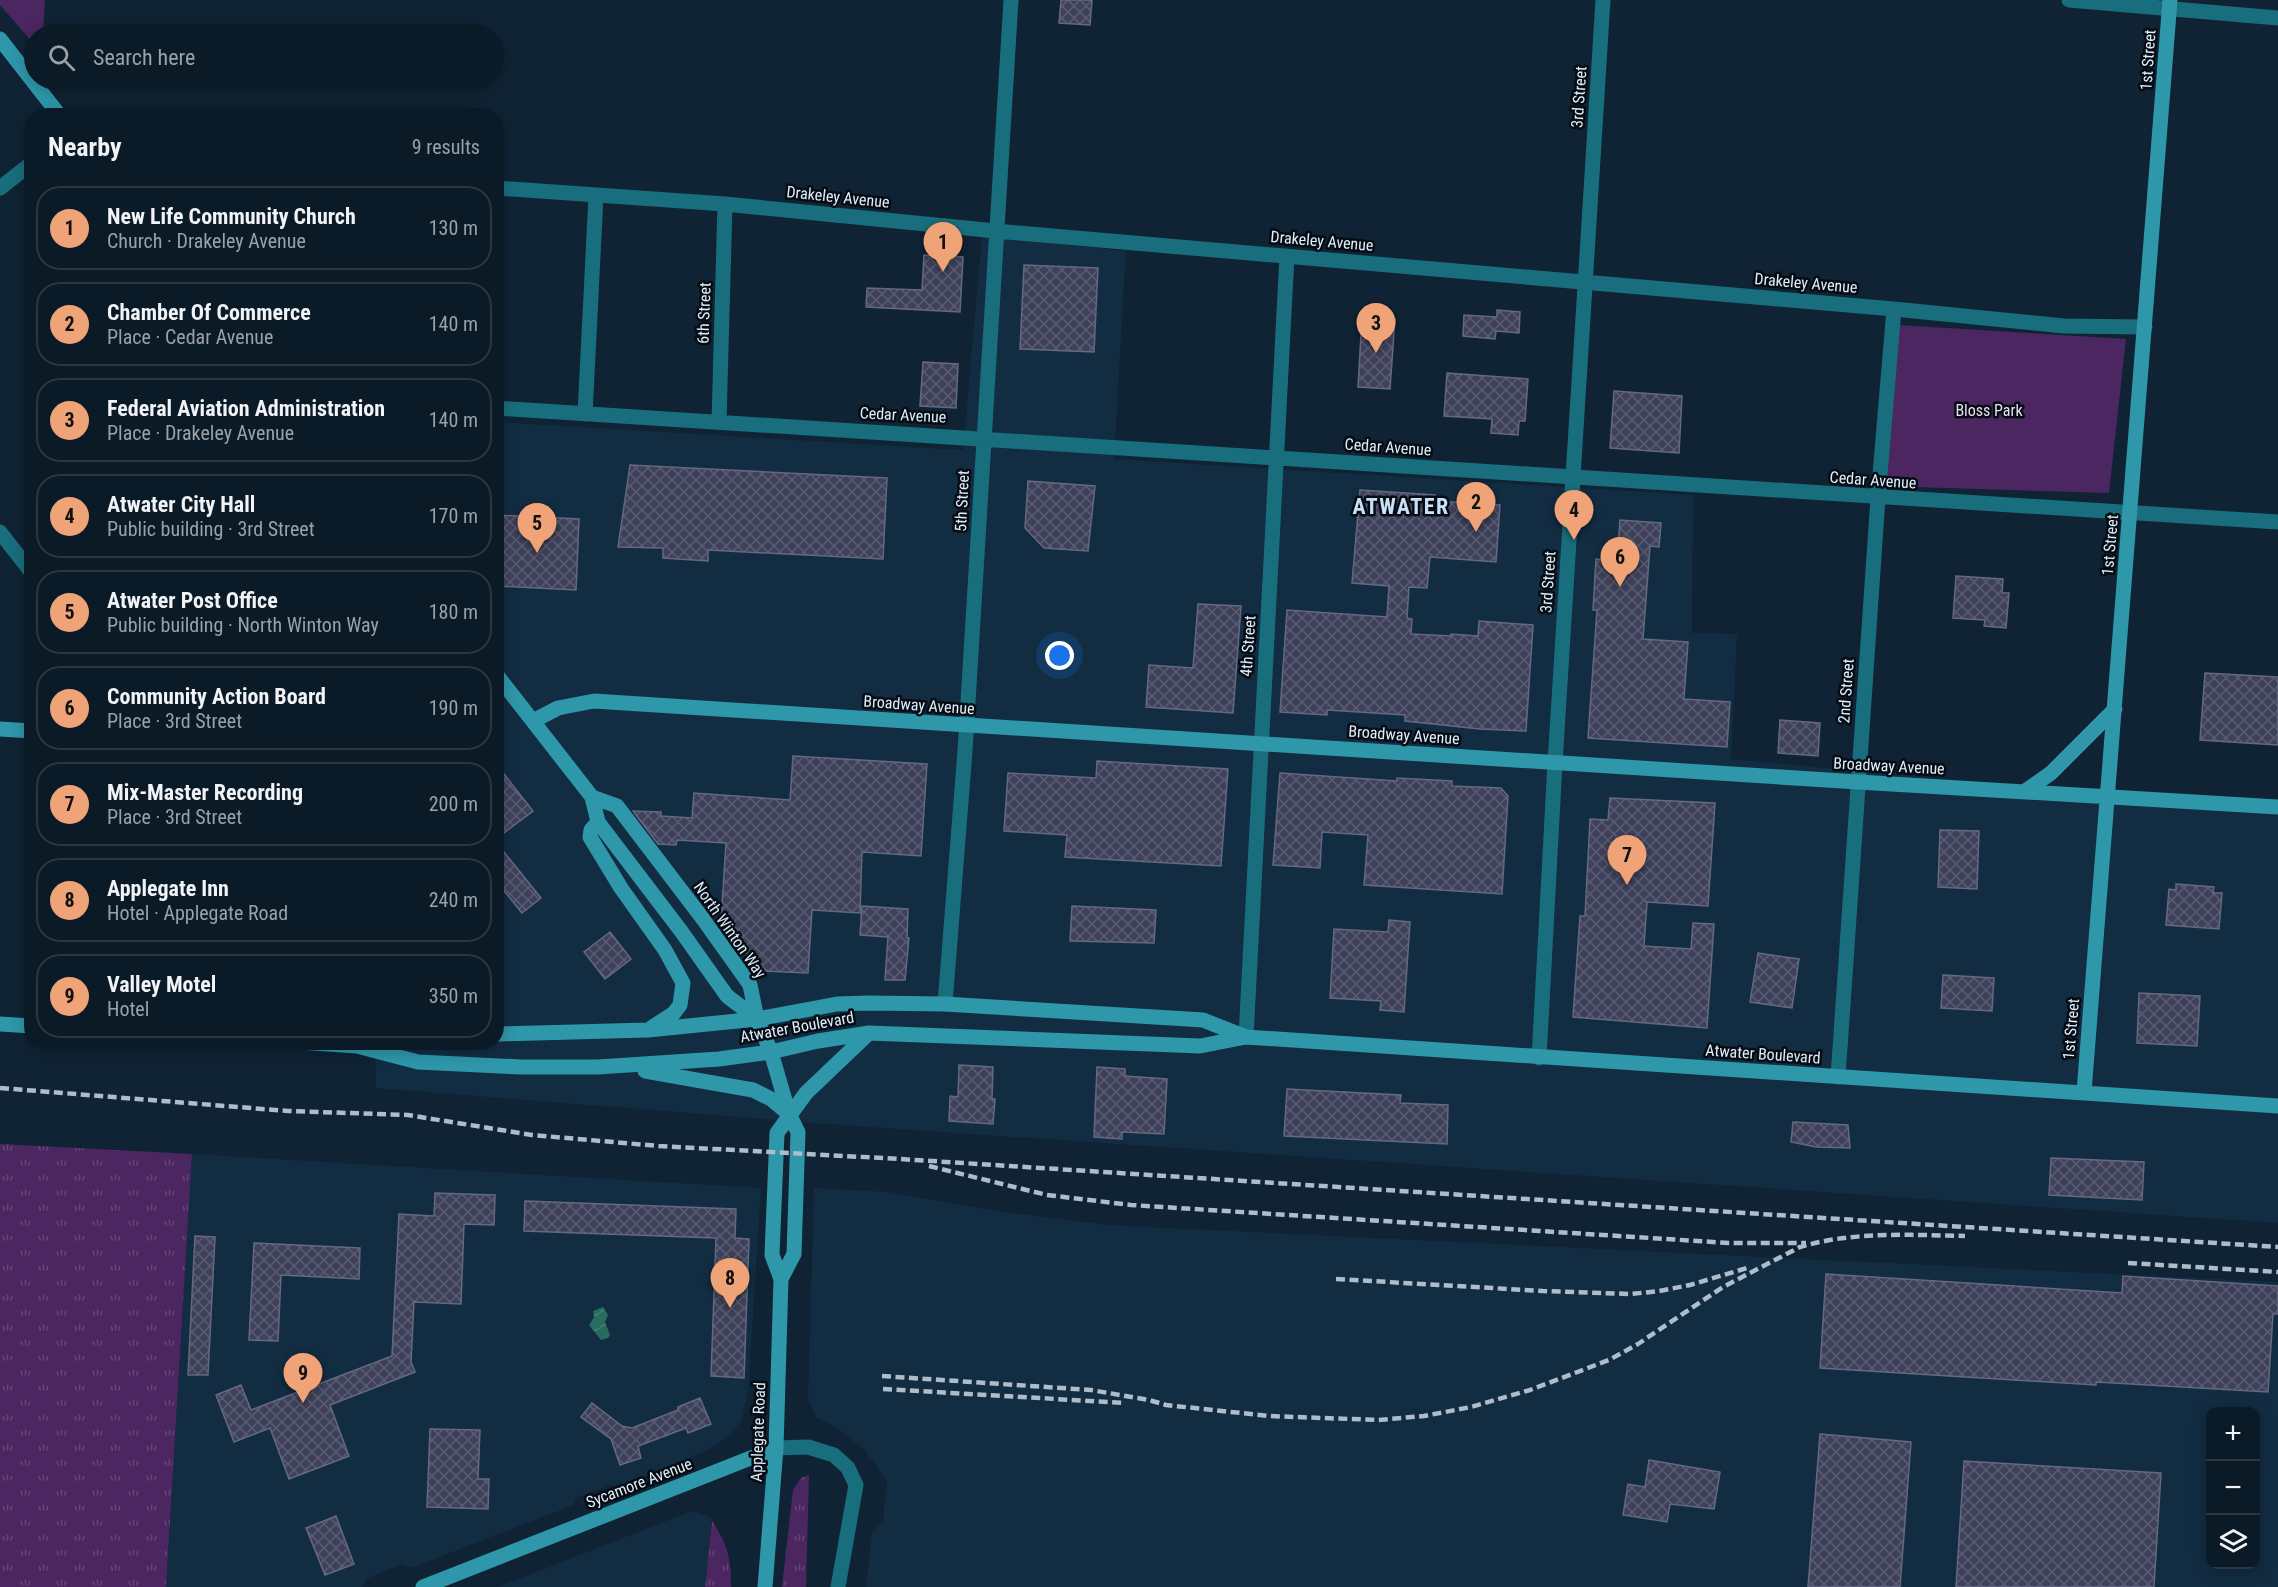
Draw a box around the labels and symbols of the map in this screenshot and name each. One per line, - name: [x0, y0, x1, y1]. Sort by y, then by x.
- street label: 1st Street: [2136, 29, 2160, 91]
- street label: 3rd Street: [1567, 65, 1591, 128]
- street label: Drakeley Avenue: [786, 182, 890, 212]
- pin: 1: [924, 222, 962, 272]
- street label: Drakeley Avenue: [1270, 227, 1374, 255]
- street label: Drakeley Avenue: [1754, 269, 1858, 297]
- street label: 6th Street: [693, 282, 715, 344]
- pin: 3: [1356, 304, 1396, 353]
- park label: Bloss Park: [1955, 401, 2023, 420]
- street label: Cedar Avenue: [859, 403, 947, 427]
- street label: Cedar Avenue: [1344, 434, 1432, 460]
- street label: Cedar Avenue: [1829, 467, 1917, 493]
- street label: 5th Street: [951, 470, 973, 532]
- pin: 2: [1456, 482, 1496, 532]
- pin: 4: [1554, 490, 1594, 540]
- district label: ATWATER: [1352, 494, 1450, 519]
- pin: 5: [518, 504, 556, 553]
- street label: 1st Street: [2098, 513, 2122, 576]
- pin: 6: [1600, 538, 1640, 587]
- street label: 3rd Street: [1536, 550, 1560, 613]
- street label: 4th Street: [1236, 614, 1260, 677]
- your location: [1045, 641, 1074, 670]
- street label: 2nd Street: [1834, 658, 1858, 724]
- street label: Broadway Avenue: [863, 692, 975, 718]
- street label: Broadway Avenue: [1348, 722, 1460, 748]
- street label: Broadway Avenue: [1833, 754, 1945, 778]
- pin: 7: [1608, 836, 1646, 885]
- street label: North Winton Way: [690, 878, 770, 982]
- street label: 1st Street: [2059, 997, 2083, 1060]
- street label: Atwater Boulevard: [739, 1008, 855, 1046]
- street label: Atwater Boulevard: [1705, 1041, 1821, 1067]
- pin: 8: [710, 1258, 750, 1308]
- pin: 9: [284, 1354, 322, 1403]
- street label: Applegate Road: [747, 1382, 769, 1482]
- street label: Sycamore Avenue: [583, 1454, 695, 1512]

